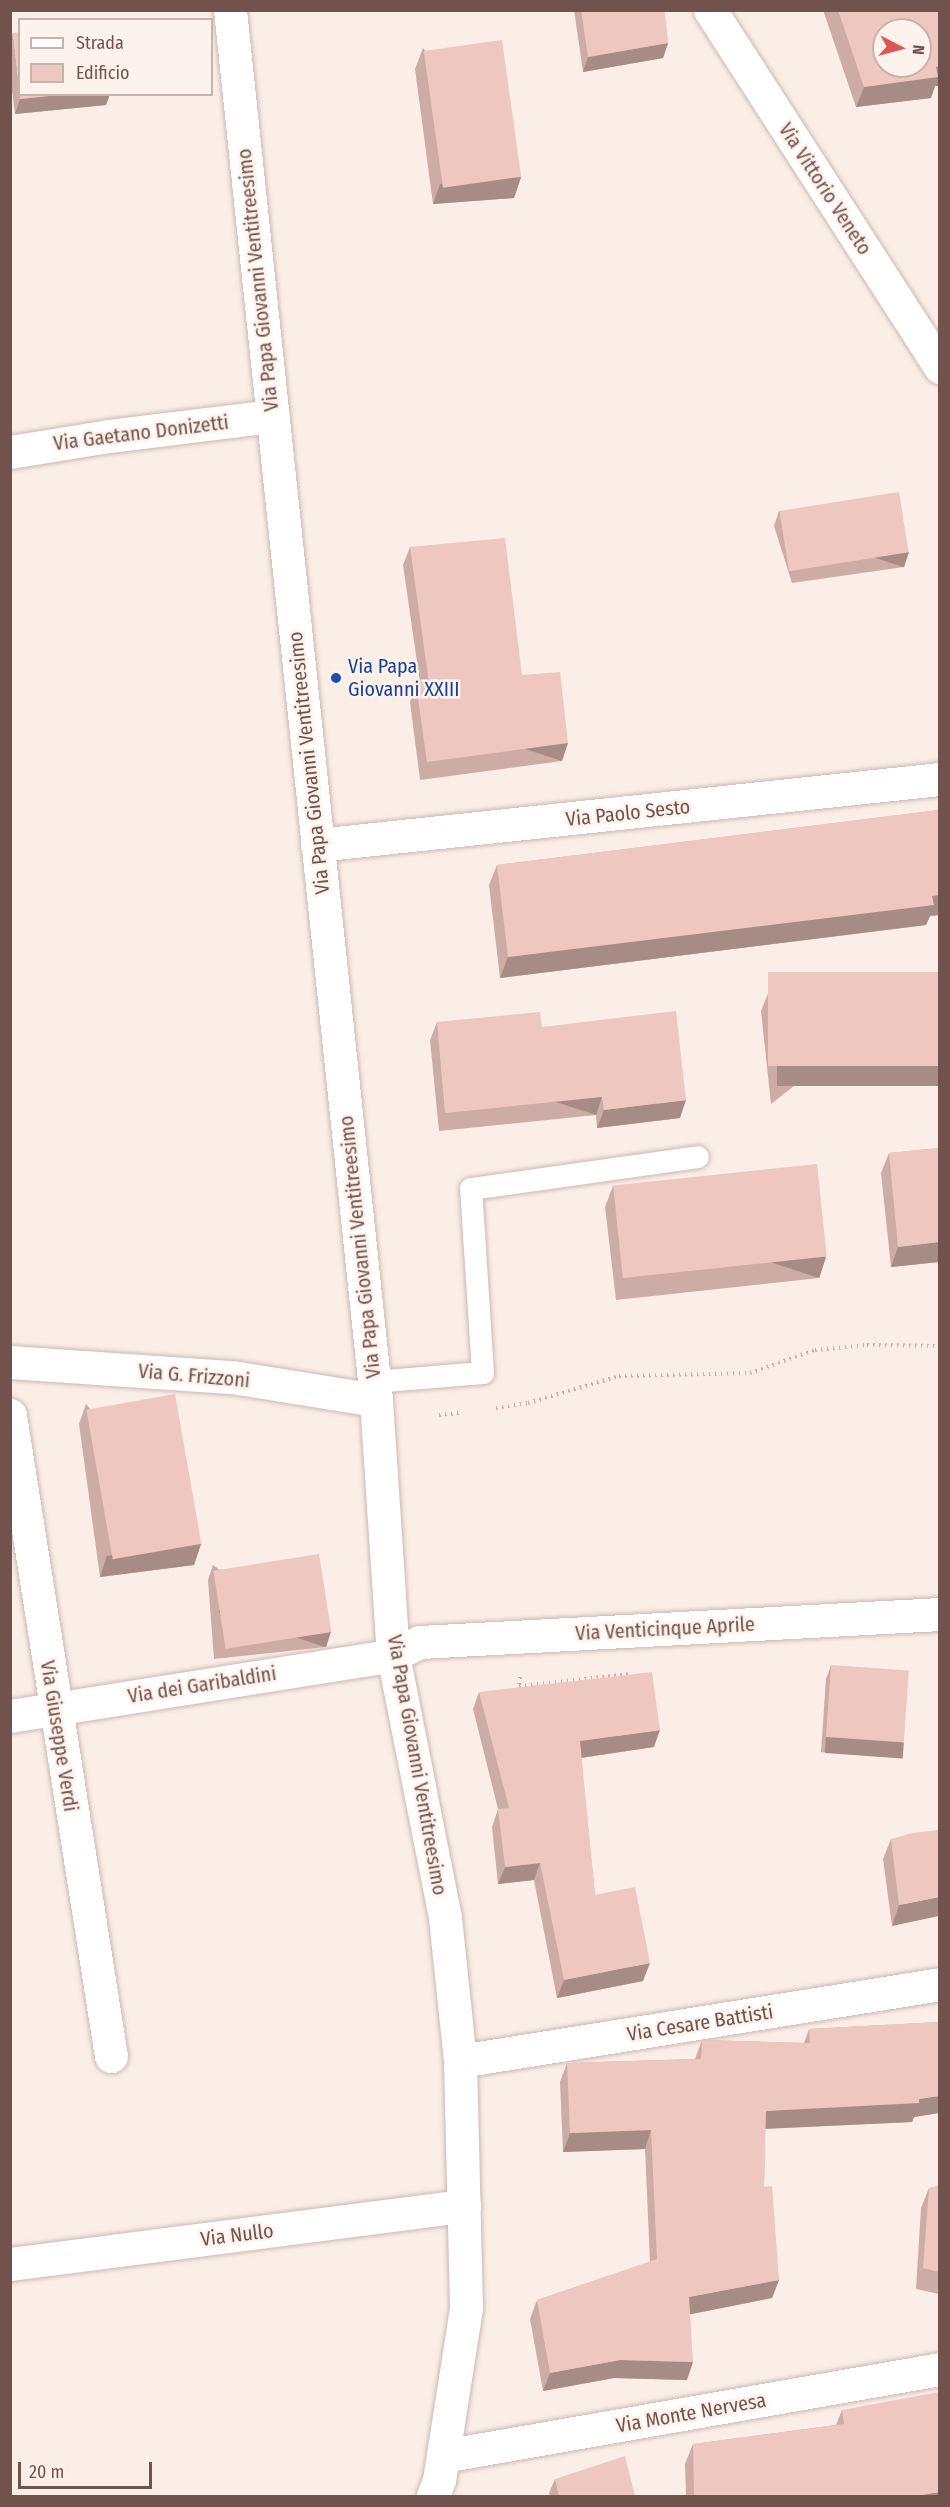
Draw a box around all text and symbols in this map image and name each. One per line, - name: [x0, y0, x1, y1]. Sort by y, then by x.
- legend: [18, 18, 213, 96]
- north arrow: [872, 18, 932, 78]
- text: Strada: [76, 32, 124, 54]
- text: N: [908, 44, 928, 55]
- text: Edificio: [76, 62, 129, 84]
- street label: Via Vittorio Veneto: [773, 119, 877, 259]
- street label: Via Papa Giovanni Ventitreesimo: [232, 147, 284, 413]
- street label: Via Gaetano Donizetti: [52, 410, 230, 456]
- street label: Via Papa Giovanni Ventitreesimo: [283, 630, 335, 896]
- place label: Via Papa Giovanni XXIII: [348, 654, 459, 701]
- marker: Via Papa Giovanni XXIII: [329, 671, 343, 685]
- street label: Via Paolo Sesto: [565, 795, 691, 831]
- street label: Via Papa Giovanni Ventitreesimo: [334, 1114, 386, 1380]
- street label: Via G. Frizzoni: [137, 1359, 251, 1393]
- street label: Via Venticinque Aprile: [575, 1612, 755, 1646]
- street label: Via Papa Giovanni Ventitreesimo: [382, 1633, 452, 1897]
- street label: Via Giuseppe Verdi: [35, 1659, 83, 1813]
- street label: Via dei Garibaldini: [126, 1661, 278, 1709]
- street label: Via Cesare Battisti: [625, 2000, 775, 2046]
- street label: Via Nullo: [199, 2219, 275, 2251]
- street label: Via Monte Nervesa: [614, 2388, 768, 2438]
- scale bar: [21, 2450, 154, 2488]
- text: 20 m: [29, 2461, 64, 2483]

